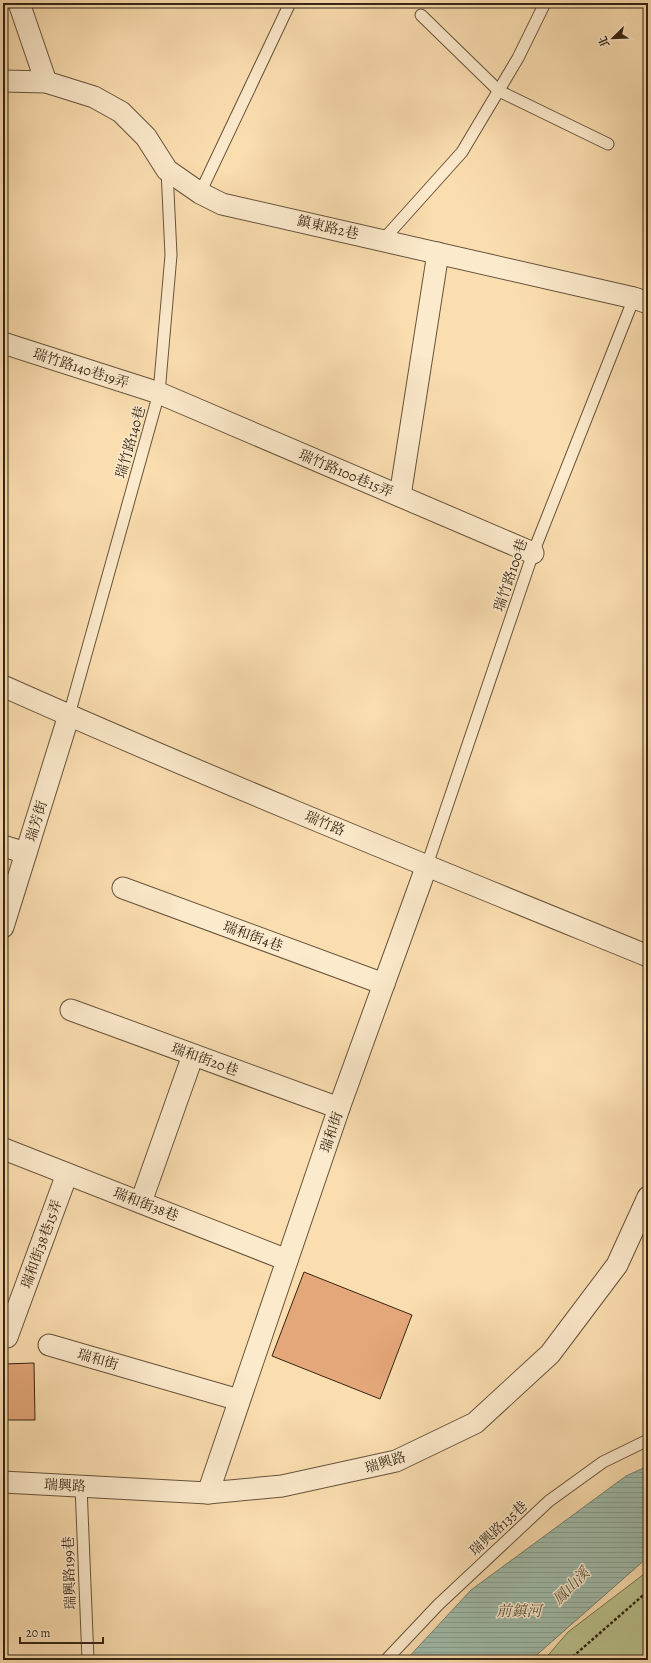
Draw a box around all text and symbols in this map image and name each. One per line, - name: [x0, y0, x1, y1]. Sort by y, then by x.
- north arrow: [593, 18, 633, 58]
- text: 北: [595, 34, 613, 50]
- street label: 鎮東路2巷: [295, 211, 361, 244]
- street label: 瑞竹路140巷19弄: [30, 344, 131, 393]
- street label: 瑞竹路140巷: [111, 404, 150, 481]
- street label: 瑞竹路100巷15弄: [296, 445, 396, 502]
- street label: 瑞竹路100巷: [489, 536, 532, 614]
- street label: 瑞芳街: [21, 798, 52, 844]
- street label: 瑞竹路: [302, 807, 348, 840]
- street label: 瑞和街4巷: [220, 917, 285, 956]
- street label: 瑞和街20巷: [169, 1039, 241, 1080]
- street label: 瑞和街: [316, 1109, 347, 1155]
- street label: 瑞和街38巷: [110, 1183, 181, 1226]
- street label: 瑞和街38巷15弄: [17, 1197, 66, 1291]
- street label: 瑞和街: [75, 1345, 121, 1374]
- street label: 瑞興路: [362, 1447, 408, 1478]
- street label: 瑞興路: [44, 1475, 86, 1496]
- street label: 瑞興路135巷: [465, 1497, 531, 1560]
- street label: 瑞興路199巷: [59, 1536, 80, 1610]
- water label: 鳳山溪: [548, 1562, 595, 1609]
- water label: 前鎮河: [496, 1601, 544, 1621]
- scale bar: [20, 1619, 103, 1645]
- text: 20 m: [26, 1625, 50, 1641]

